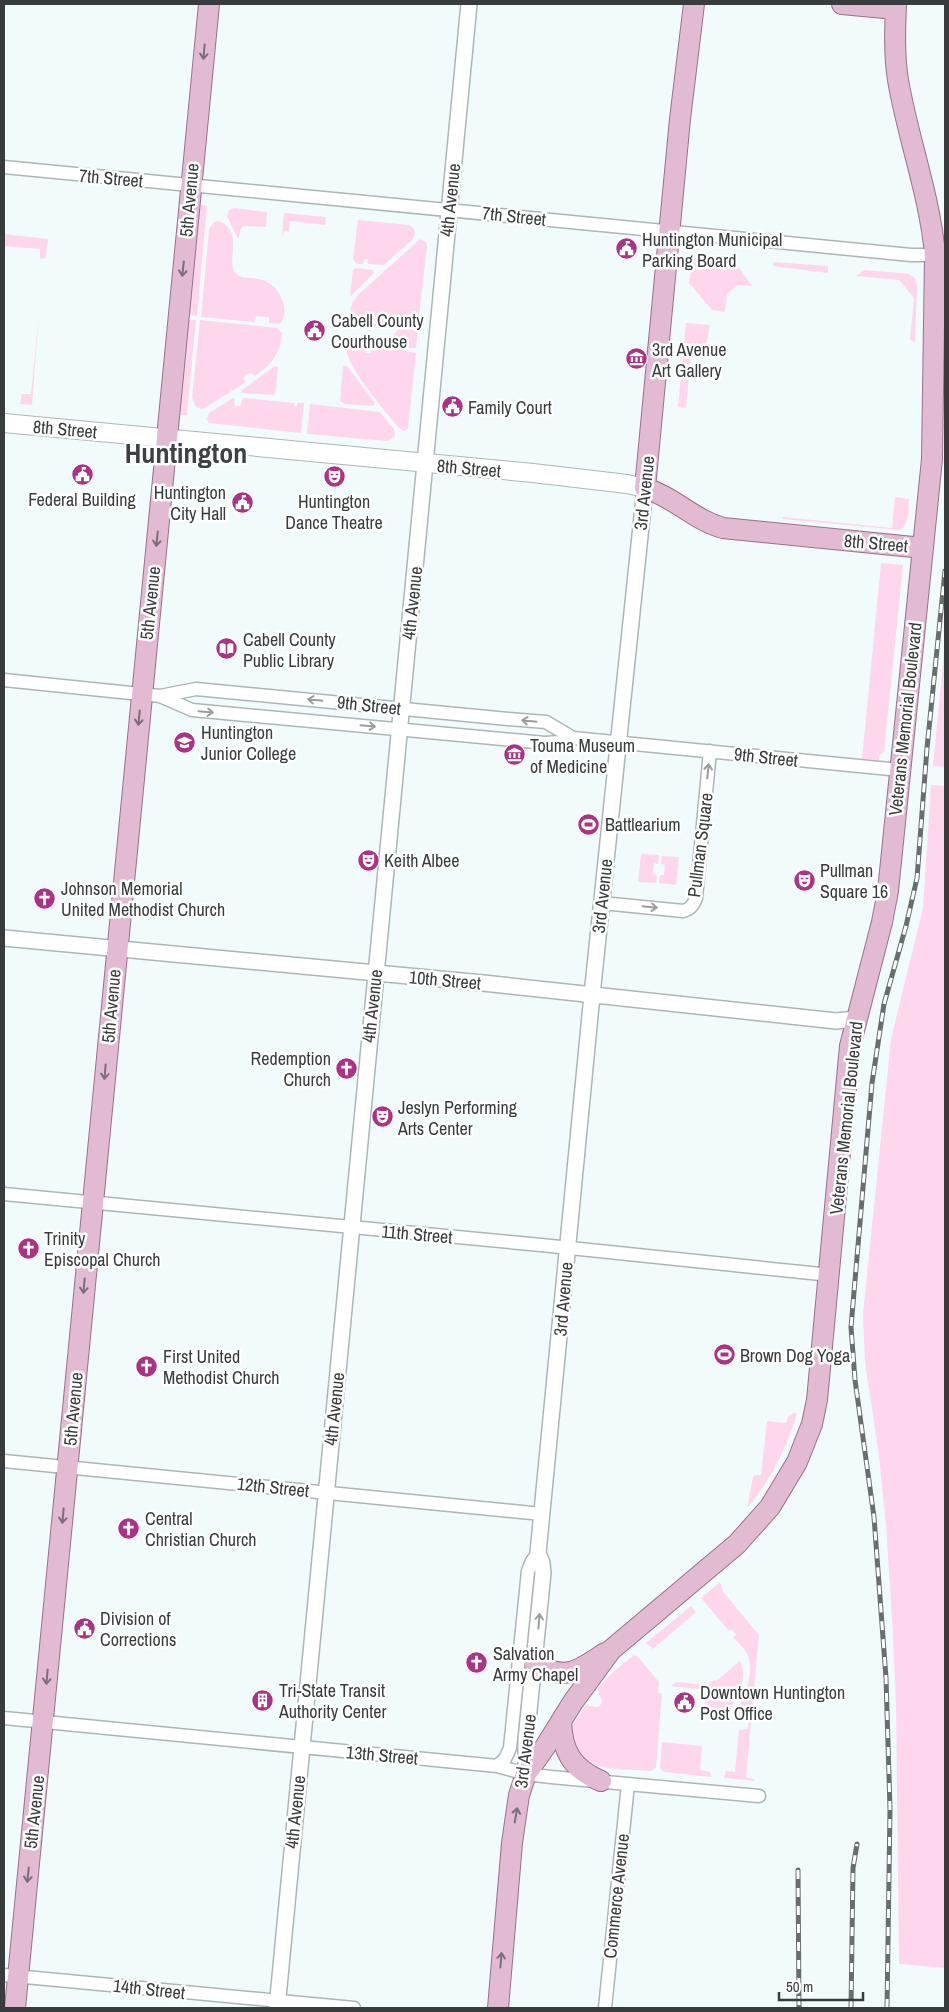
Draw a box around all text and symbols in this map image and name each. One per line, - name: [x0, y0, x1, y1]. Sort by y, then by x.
- one-way arrow: [199, 44, 209, 60]
- street label: 5th Avenue: [173, 162, 205, 238]
- street label: 4th Avenue: [434, 162, 466, 238]
- street label: 7th Street: [78, 163, 144, 193]
- street label: 7th Street: [481, 200, 547, 232]
- place label: Huntington Municipal Parking Board: [642, 227, 782, 273]
- public building icon: Huntington Municipal Parking Board: [614, 237, 638, 261]
- one-way arrow: [178, 261, 188, 277]
- place label: Cabell County Courthouse: [331, 308, 424, 354]
- public building icon: Cabell County Courthouse: [303, 318, 327, 342]
- place label: 3rd Avenue Art Gallery: [651, 337, 726, 383]
- museum icon: 3rd Avenue Art Gallery: [624, 347, 648, 371]
- public building icon: Family Court: [440, 395, 464, 419]
- place label: Family Court: [468, 395, 552, 420]
- street label: 8th Street: [32, 414, 98, 444]
- district label: Huntington: [125, 434, 247, 472]
- street label: 8th Street: [436, 453, 502, 483]
- street label: 3rd Avenue: [628, 455, 660, 531]
- public building icon: Federal Building: [70, 462, 94, 486]
- theatre icon: Huntington Dance Theatre: [322, 464, 346, 488]
- place label: Huntington City Hall: [154, 480, 226, 526]
- place label: Federal Building: [28, 487, 137, 512]
- place label: Huntington Dance Theatre: [285, 489, 383, 535]
- public building icon: Huntington City Hall: [230, 490, 254, 514]
- street label: 8th Street: [843, 528, 909, 558]
- one-way arrow: [152, 531, 162, 547]
- street label: 5th Avenue: [134, 565, 166, 641]
- street label: 4th Avenue: [396, 565, 428, 641]
- street label: Veterans Memorial Boulevard: [882, 621, 928, 817]
- place label: Cabell County Public Library: [243, 627, 336, 673]
- library icon: Cabell County Public Library: [215, 637, 239, 661]
- street label: 9th Street: [336, 689, 402, 721]
- one-way arrow: [307, 695, 323, 705]
- one-way arrow: [198, 707, 214, 716]
- one-way arrow: [134, 710, 144, 726]
- one-way arrow: [521, 716, 537, 726]
- place label: Huntington Junior College: [201, 720, 296, 766]
- one-way arrow: [360, 721, 376, 731]
- school or university icon: Huntington Junior College: [173, 730, 197, 754]
- place label: Touma Museum of Medicine: [530, 733, 635, 779]
- street label: 9th Street: [733, 741, 799, 773]
- museum icon: Touma Museum of Medicine: [502, 743, 526, 767]
- one-way arrow: [703, 764, 713, 780]
- street label: Pullman Square: [681, 791, 719, 899]
- sports icon: Battlearium: [577, 812, 601, 836]
- place label: Battlearium: [605, 812, 680, 837]
- theatre icon: Keith Albee: [356, 848, 380, 872]
- place label: Keith Albee: [384, 848, 460, 873]
- street label: 3rd Avenue: [586, 858, 618, 934]
- place label: Pullman Square 16: [820, 858, 888, 904]
- theatre icon: Pullman Square 16: [792, 868, 816, 892]
- place label: Johnson Memorial United Methodist Church: [61, 876, 225, 922]
- church icon: Johnson Memorial United Methodist Church: [33, 886, 57, 910]
- one-way arrow: [642, 903, 658, 912]
- street label: 10th Street: [408, 964, 482, 996]
- street label: 5th Avenue: [95, 968, 127, 1044]
- street label: 4th Avenue: [356, 968, 388, 1044]
- street label: Veterans Memorial Boulevard: [823, 1020, 869, 1216]
- place label: Redemption Church: [251, 1046, 331, 1092]
- church icon: Redemption Church: [335, 1056, 359, 1080]
- one-way arrow: [101, 1064, 110, 1080]
- place label: Jeslyn Performing Arts Center: [397, 1095, 518, 1141]
- theatre icon: Jeslyn Performing Arts Center: [370, 1105, 394, 1129]
- street label: 11th Street: [380, 1218, 454, 1250]
- place label: Trinity Episcopal Church: [44, 1226, 161, 1272]
- church icon: Trinity Episcopal Church: [16, 1236, 40, 1260]
- street label: 3rd Avenue: [547, 1261, 579, 1337]
- one-way arrow: [80, 1278, 89, 1294]
- sports icon: Brown Dog Yoga: [712, 1343, 736, 1367]
- place label: Brown Dog Yoga: [740, 1343, 850, 1368]
- place label: First United Methodist Church: [163, 1344, 280, 1390]
- church icon: First United Methodist Church: [135, 1354, 159, 1378]
- street label: 5th Avenue: [57, 1371, 89, 1447]
- street label: 4th Avenue: [318, 1371, 350, 1447]
- street label: 12th Street: [236, 1471, 310, 1503]
- place label: Central Christian Church: [145, 1506, 257, 1552]
- one-way arrow: [58, 1507, 67, 1523]
- church icon: Central Christian Church: [117, 1516, 141, 1540]
- place label: Division of Corrections: [100, 1606, 176, 1652]
- one-way arrow: [534, 1613, 544, 1629]
- public building icon: Division of Corrections: [72, 1616, 96, 1640]
- place label: Salvation Army Chapel: [492, 1641, 578, 1687]
- church icon: Salvation Army Chapel: [465, 1651, 489, 1675]
- one-way arrow: [42, 1669, 52, 1685]
- place label: Tri-State Transit Authority Center: [278, 1678, 387, 1724]
- place label: Downtown Huntington Post Office: [700, 1680, 845, 1726]
- building icon: Tri-State Transit Authority Center: [251, 1688, 275, 1712]
- public building icon: Downtown Huntington Post Office: [672, 1690, 696, 1714]
- street label: 3rd Avenue: [508, 1713, 542, 1789]
- street label: 13th Street: [345, 1739, 419, 1771]
- street label: 5th Avenue: [18, 1774, 50, 1850]
- street label: 4th Avenue: [279, 1774, 311, 1850]
- one-way arrow: [511, 1808, 521, 1824]
- street label: Commerce Avenue: [597, 1832, 635, 1960]
- one-way arrow: [23, 1867, 33, 1883]
- one-way arrow: [497, 1952, 506, 1968]
- scale bar: [779, 1970, 863, 2002]
- street label: 14th Street: [112, 1973, 186, 2005]
- text: 50 m: [786, 1976, 813, 1997]

